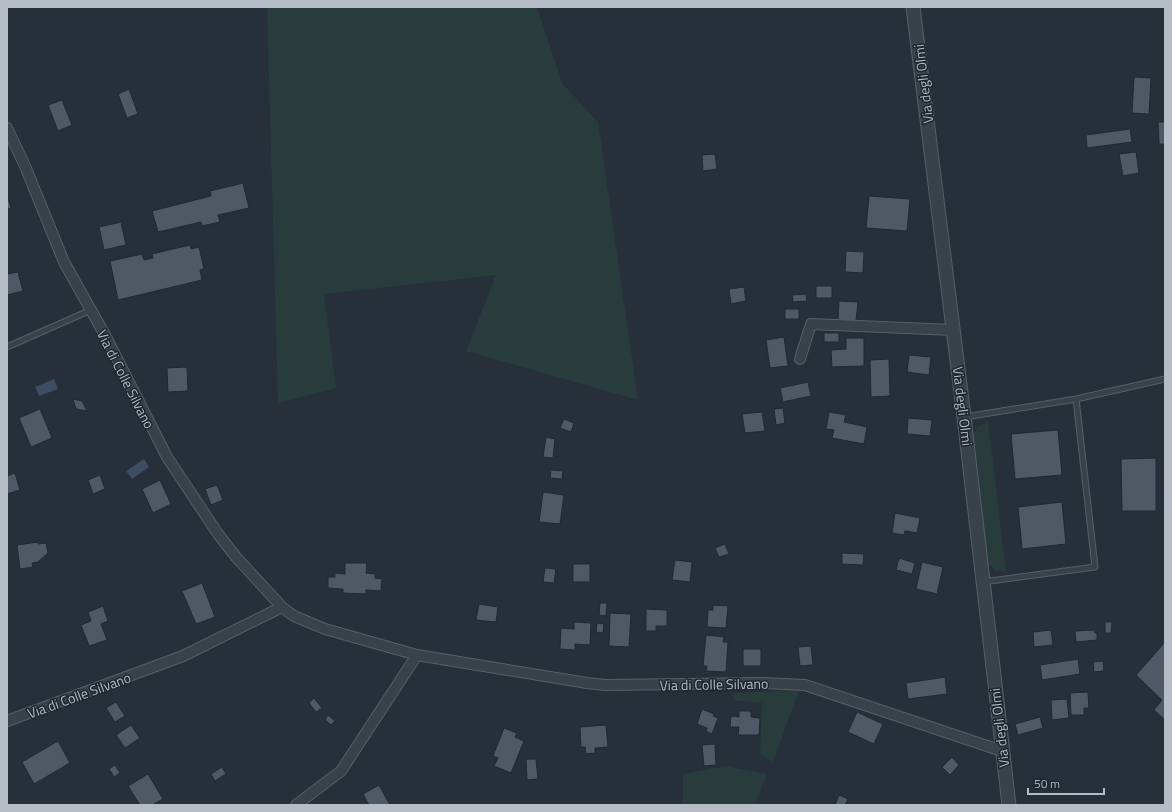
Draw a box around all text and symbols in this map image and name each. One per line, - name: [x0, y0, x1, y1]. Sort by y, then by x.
- street label: Via degli Olmi: [908, 43, 938, 125]
- street label: Via di Colle Silvano: [92, 326, 160, 432]
- street label: Via degli Olmi: [948, 365, 978, 447]
- street label: Via di Colle Silvano: [24, 667, 134, 723]
- street label: Via di Colle Silvano: [659, 673, 769, 695]
- street label: Via degli Olmi: [984, 687, 1014, 769]
- scale bar: [1028, 770, 1104, 796]
- text: 50 m: [1034, 774, 1060, 793]

